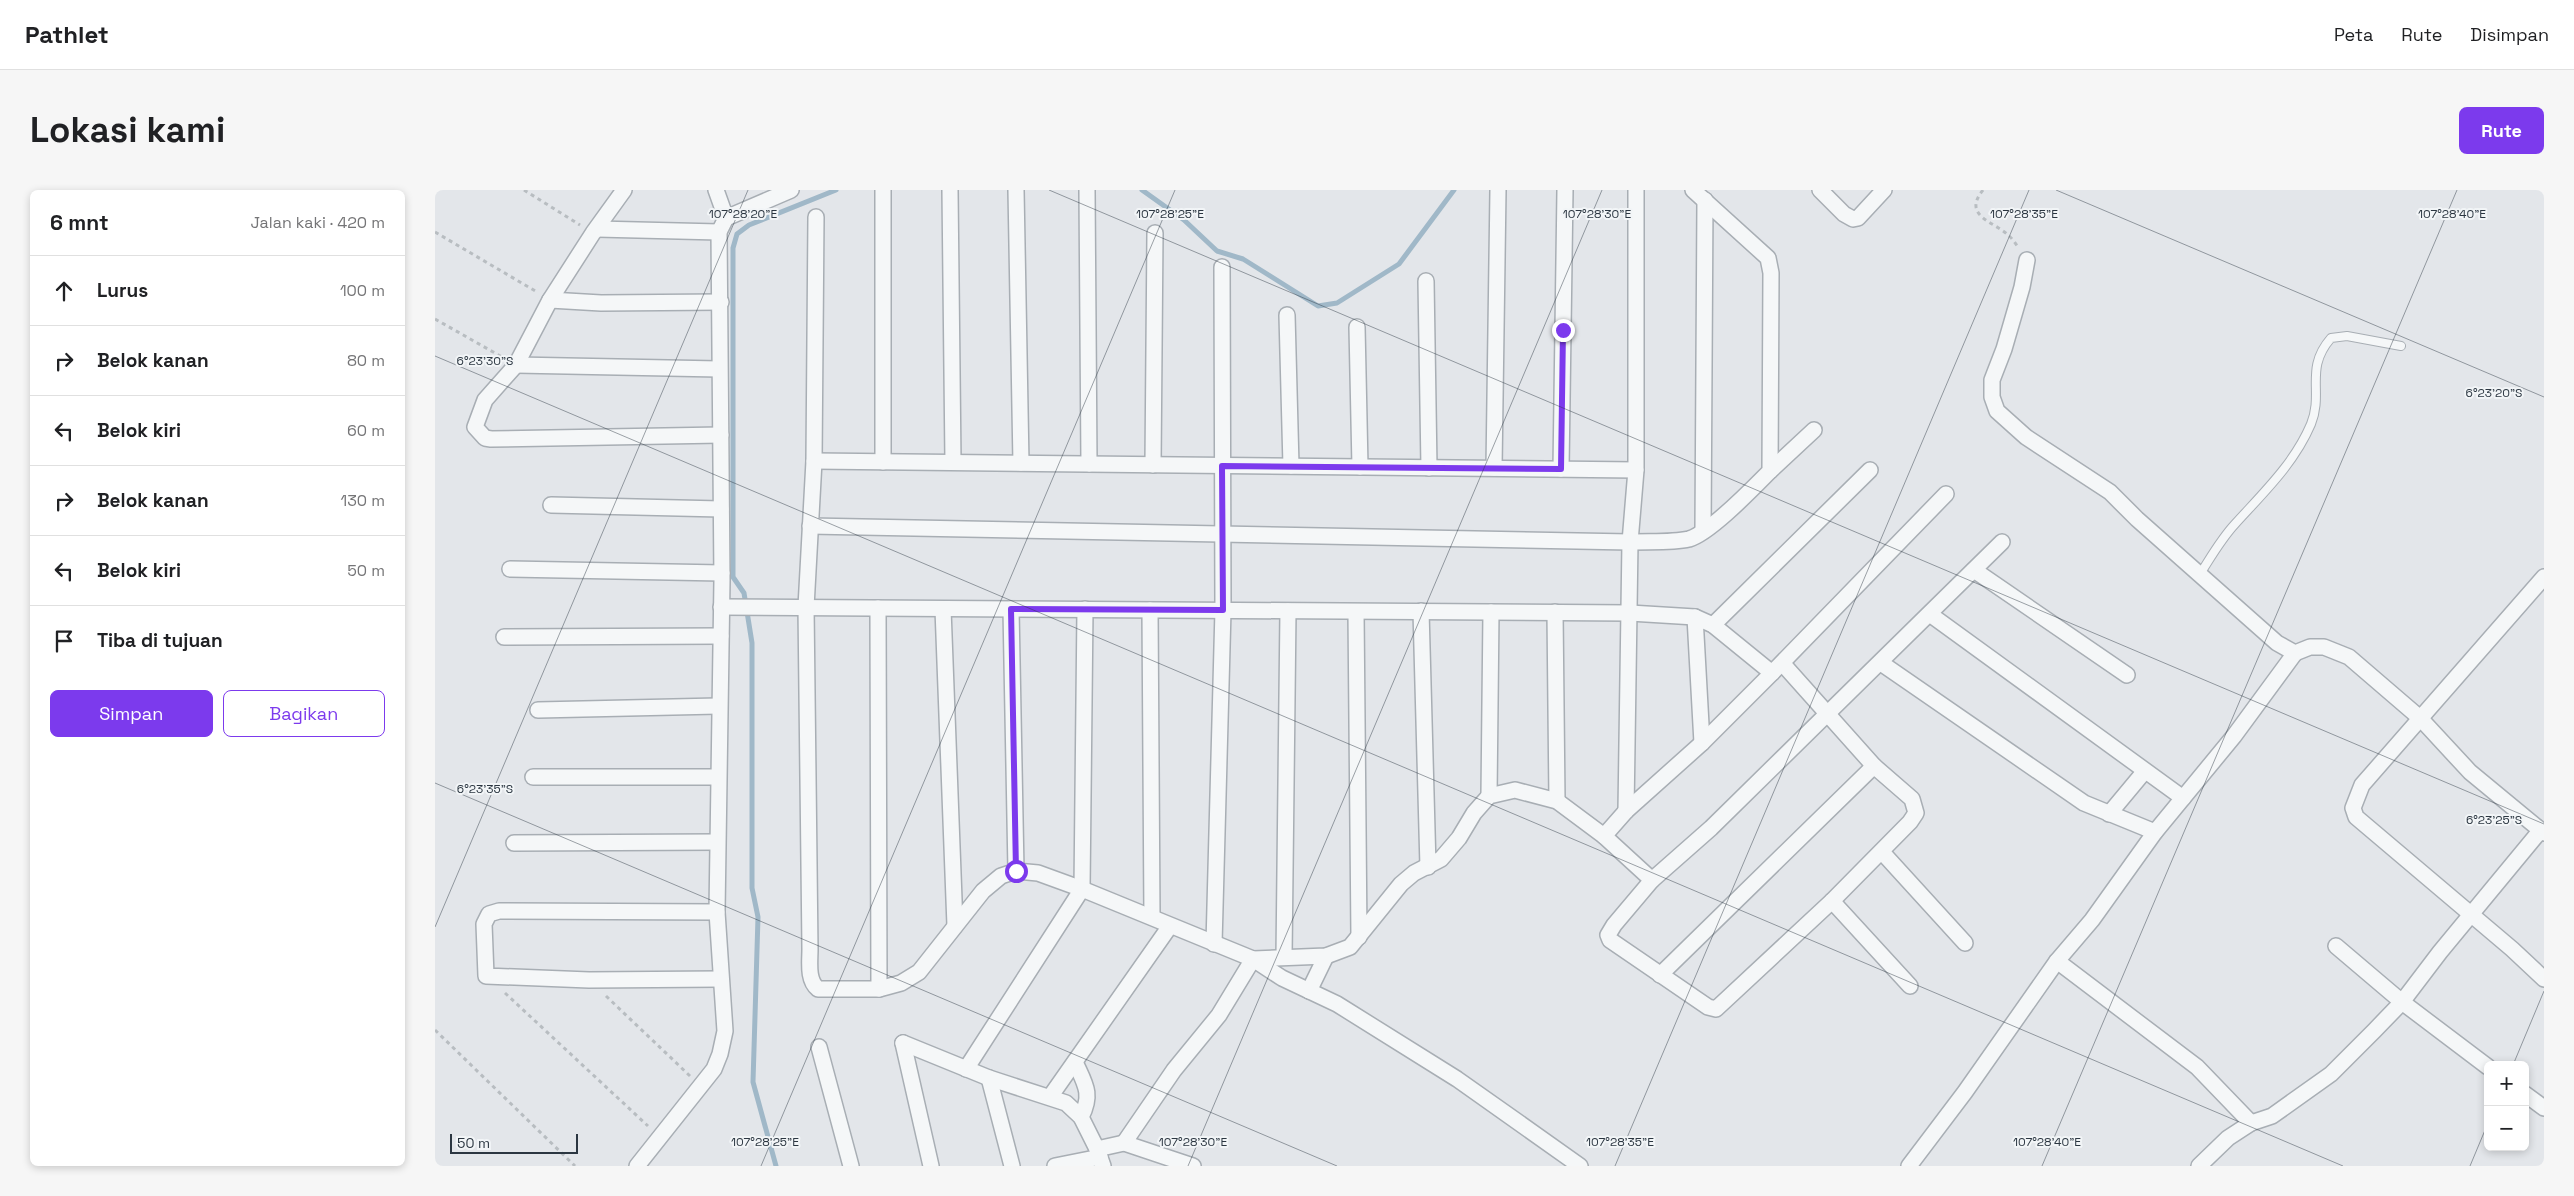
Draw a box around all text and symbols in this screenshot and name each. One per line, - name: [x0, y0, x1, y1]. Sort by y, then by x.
- text: Pathlet: [25, 19, 109, 50]
- text: Peta: [2334, 23, 2373, 46]
- text: Rute: [2401, 23, 2442, 46]
- text: Disimpan: [2470, 23, 2549, 46]
- button: Rute: [2459, 107, 2544, 154]
- text: Lokasi kami: [30, 108, 225, 152]
- text: 107°28'20"E: [709, 206, 777, 222]
- text: 107°28'25"E: [1136, 206, 1204, 222]
- text: 107°28'30"E: [1563, 206, 1631, 222]
- text: 107°28'35"E: [1990, 206, 2058, 222]
- text: 107°28'40"E: [2418, 206, 2486, 222]
- text: 6 mnt: [50, 209, 108, 236]
- text: Jalan kaki · 420 m: [251, 212, 385, 233]
- icon: ahead: [50, 277, 78, 305]
- text: Lurus: [97, 278, 148, 303]
- text: 100 m: [340, 280, 385, 301]
- route end: [1552, 319, 1575, 342]
- icon: right: [50, 347, 78, 375]
- text: Belok kanan: [97, 348, 209, 373]
- text: 80 m: [347, 350, 385, 371]
- text: 6°23'30"S: [457, 353, 513, 369]
- text: 6°23'20"S: [2466, 385, 2522, 401]
- icon: left: [50, 417, 78, 445]
- text: Belok kiri: [97, 418, 181, 443]
- text: 60 m: [347, 420, 385, 441]
- icon: right: [50, 487, 78, 515]
- text: Belok kanan: [97, 488, 209, 513]
- text: 130 m: [341, 490, 385, 511]
- icon: left: [50, 557, 78, 585]
- text: Belok kiri: [97, 558, 181, 583]
- text: 50 m: [347, 560, 385, 581]
- icon: arrive: [50, 627, 78, 655]
- text: Tiba di tujuan: [97, 628, 223, 653]
- button: Simpan: [50, 690, 213, 737]
- button: Bagikan: [223, 690, 385, 737]
- text: 6°23'35"S: [457, 781, 513, 797]
- text: 6°23'25"S: [2466, 812, 2522, 828]
- route start: [1005, 860, 1028, 883]
- map controls: [2484, 1061, 2529, 1151]
- button: +: [2484, 1061, 2529, 1106]
- button: −: [2484, 1106, 2529, 1151]
- scale bar: [450, 1131, 577, 1154]
- text: 50 m: [457, 1134, 490, 1152]
- text: 107°28'25"E: [731, 1134, 799, 1150]
- text: 107°28'30"E: [1159, 1134, 1227, 1150]
- text: 107°28'35"E: [1586, 1134, 1654, 1150]
- text: 107°28'40"E: [2013, 1134, 2081, 1150]

